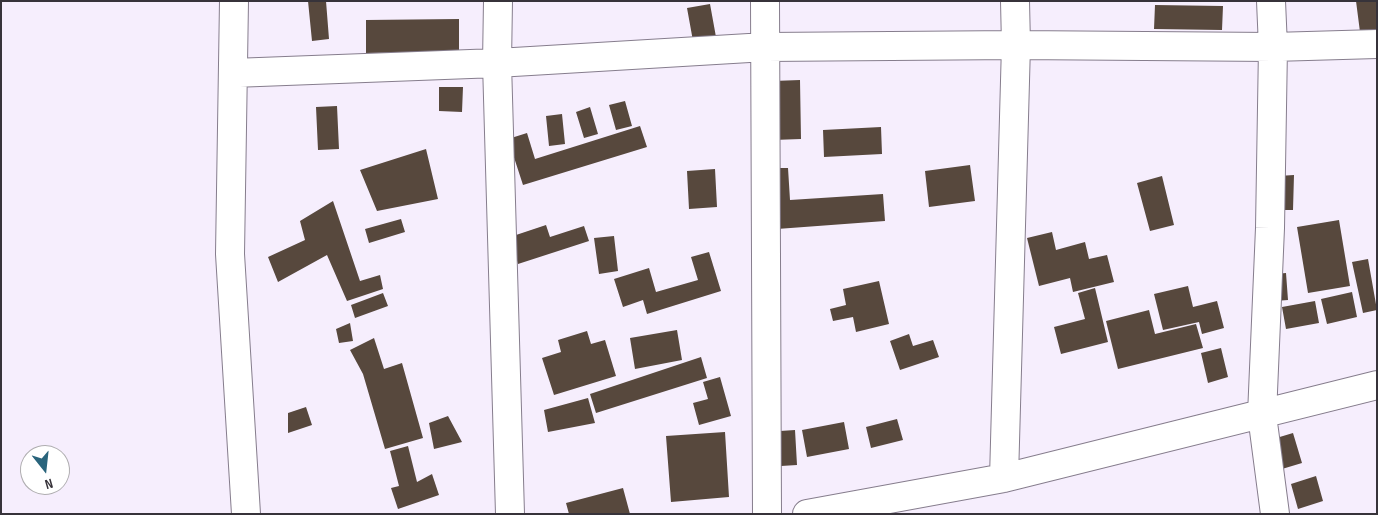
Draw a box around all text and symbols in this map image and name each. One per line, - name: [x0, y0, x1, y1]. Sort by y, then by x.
- north arrow: [20, 445, 70, 495]
- text: N: [43, 475, 55, 493]

